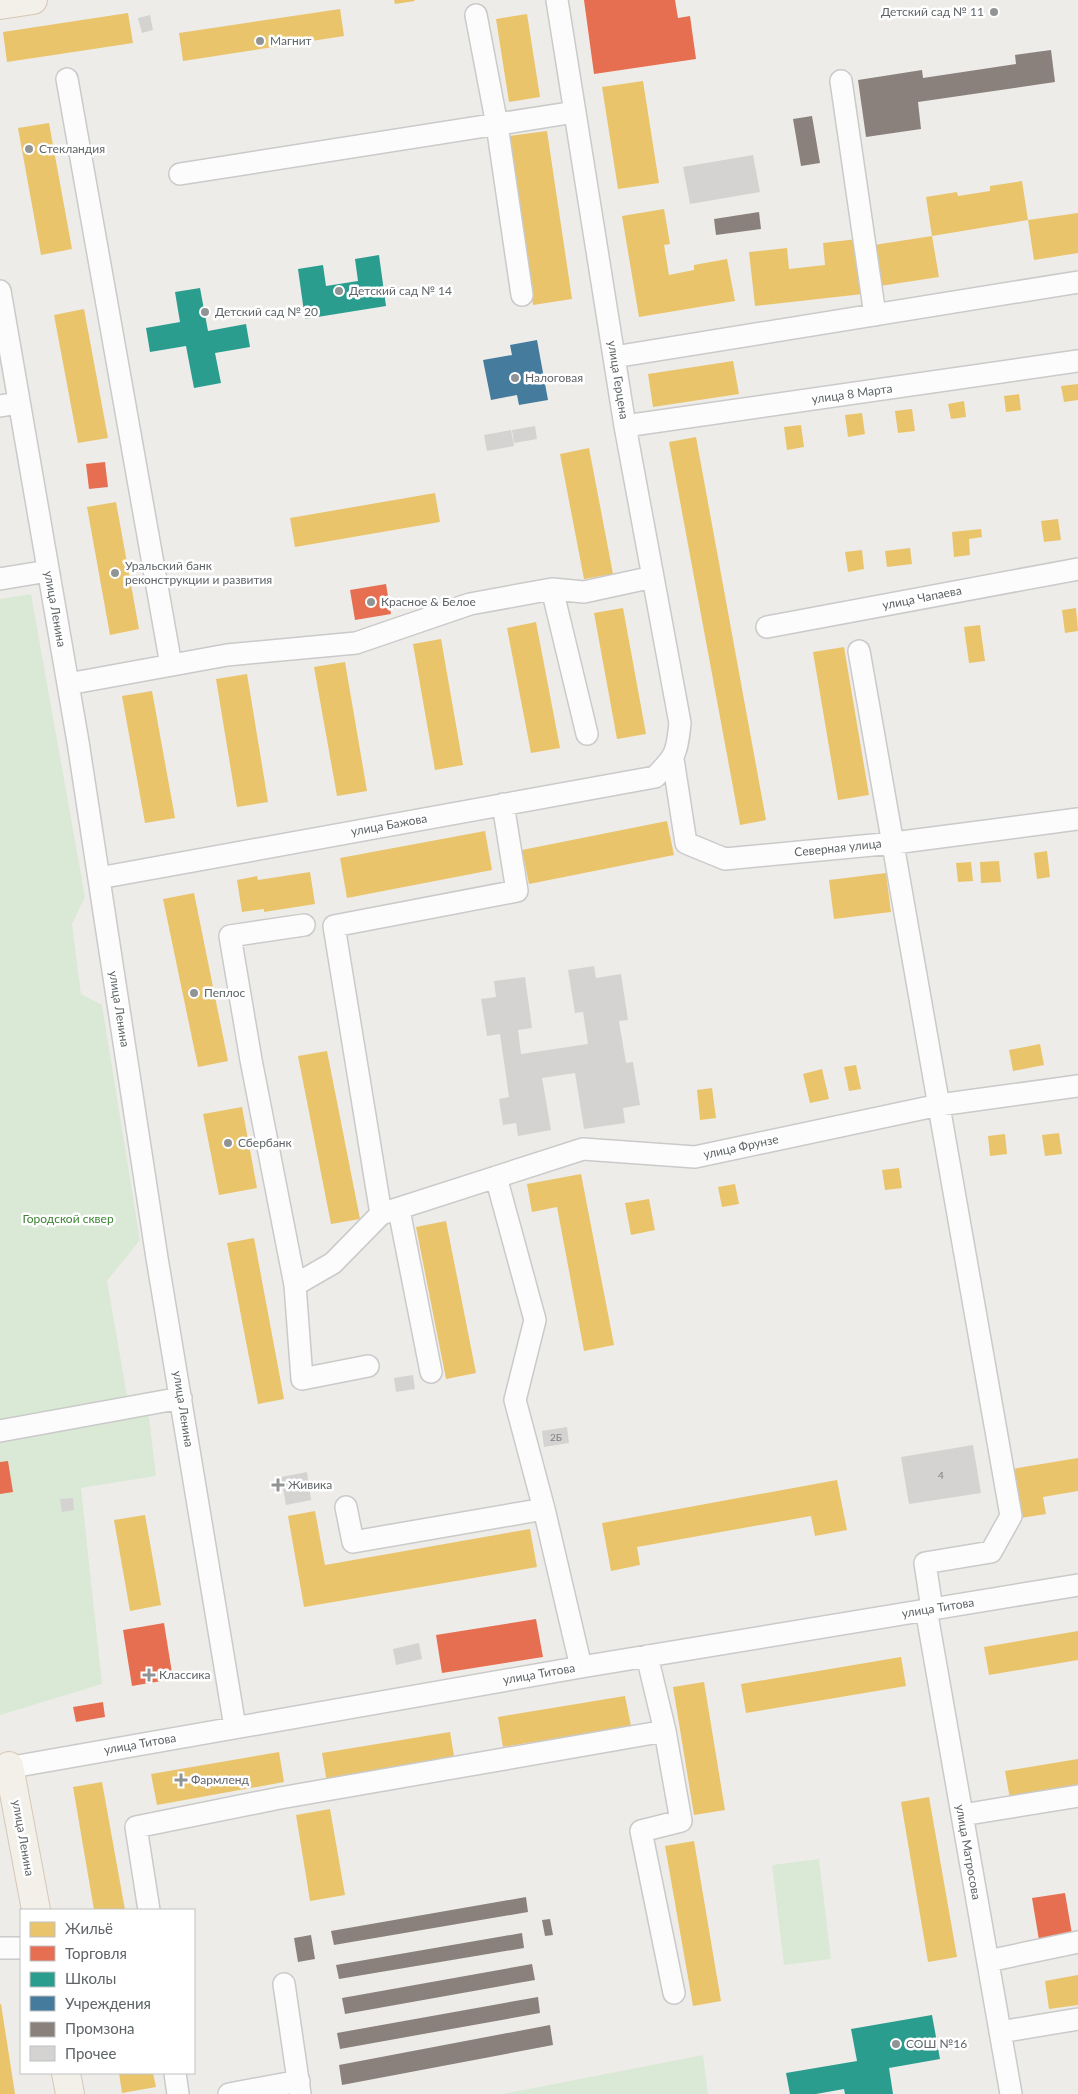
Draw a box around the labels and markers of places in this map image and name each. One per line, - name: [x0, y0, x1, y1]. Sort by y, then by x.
- place label: Детский сад № 11: [881, 4, 984, 19]
- marker: Детский сад № 11: [988, 6, 1000, 18]
- place label: Магнит: [270, 33, 312, 48]
- marker: Магнит: [254, 35, 266, 47]
- place label: Стекландия: [39, 141, 105, 156]
- marker: Стекландия: [23, 143, 35, 155]
- place label: Детский сад № 14: [349, 283, 452, 298]
- marker: Детский сад № 14: [333, 285, 345, 297]
- place label: Детский сад № 20: [215, 304, 318, 319]
- marker: Детский сад № 20: [199, 306, 211, 318]
- place label: Налоговая: [525, 370, 583, 385]
- marker: Налоговая: [509, 372, 521, 384]
- place label: Уральский банк реконструкции и развития: [125, 558, 272, 587]
- marker: Уральский банк реконструкции и развития: [109, 567, 121, 579]
- place label: Красное & Белое: [381, 594, 476, 609]
- marker: Красное & Белое: [365, 596, 377, 608]
- place label: Пеплос: [204, 985, 246, 1000]
- marker: Пеплос: [188, 987, 200, 999]
- place label: Сбербанк: [238, 1135, 293, 1150]
- marker: Сбербанк: [222, 1137, 234, 1149]
- place label: Живика: [288, 1477, 332, 1492]
- marker: Живика: [272, 1479, 284, 1491]
- place label: Классика: [159, 1667, 210, 1682]
- marker: Классика: [143, 1669, 155, 1681]
- place label: Фармленд: [191, 1772, 249, 1787]
- marker: Фармленд: [175, 1774, 187, 1786]
- place label: СОШ №16: [906, 2036, 967, 2051]
- marker: СОШ №16: [890, 2038, 902, 2050]

